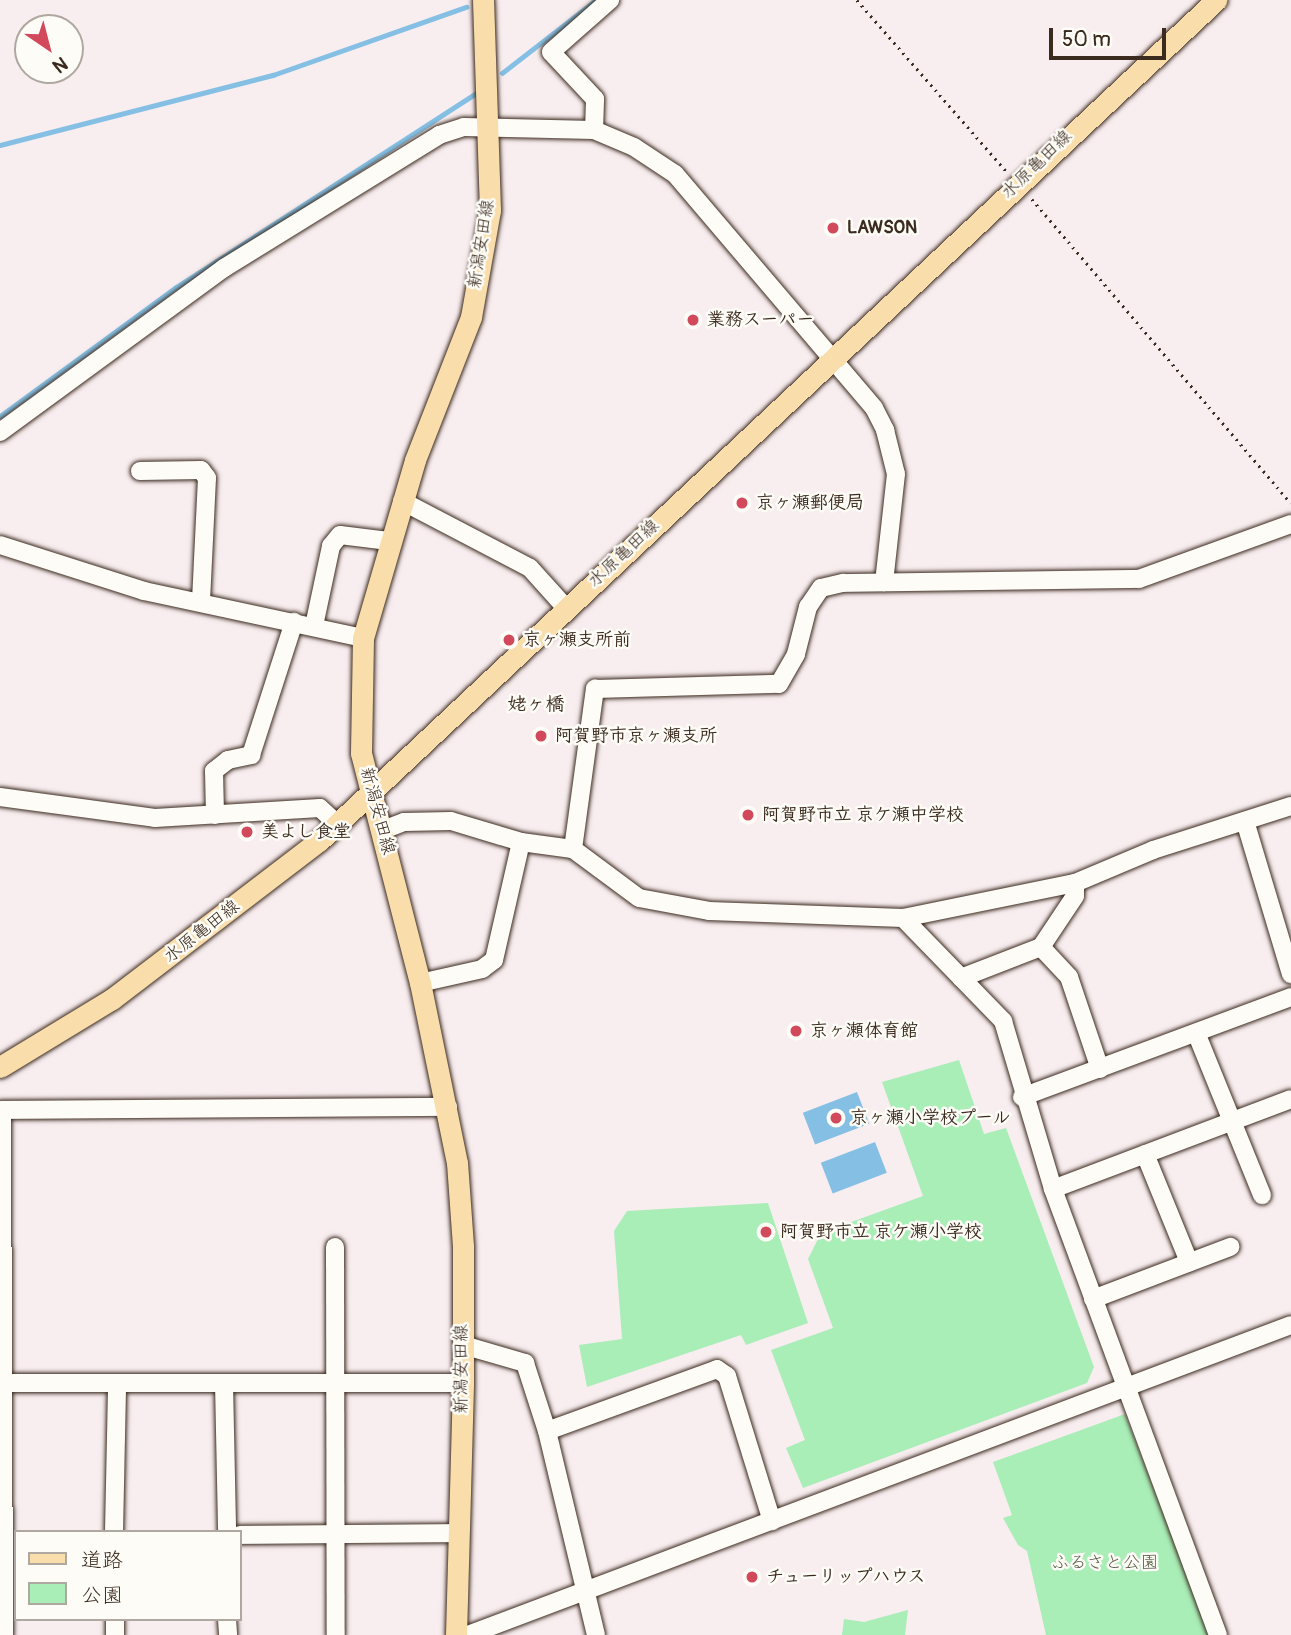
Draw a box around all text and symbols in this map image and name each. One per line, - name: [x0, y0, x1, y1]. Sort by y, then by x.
- north arrow: [14, 14, 84, 84]
- scale bar: [1053, 14, 1170, 58]
- text: 50 m: [1062, 26, 1111, 53]
- text: N: [48, 51, 72, 78]
- street label: 水原亀田線: [997, 126, 1077, 204]
- street label: 新潟安田線: [464, 198, 500, 290]
- place label: LAWSON: [847, 217, 917, 239]
- marker: LAWSON: [825, 220, 841, 236]
- place label: 業務スーパー: [707, 309, 814, 331]
- marker: 業務スーパー: [685, 312, 701, 328]
- place label: 京ヶ瀬郵便局: [756, 492, 864, 514]
- marker: 京ヶ瀬郵便局: [734, 495, 750, 511]
- street label: 水原亀田線: [584, 515, 664, 593]
- place label: 京ヶ瀬支所前: [523, 629, 631, 651]
- marker: 京ヶ瀬支所前: [501, 632, 517, 648]
- district label: 姥ヶ橋: [508, 694, 564, 716]
- place label: 阿賀野市京ヶ瀬支所: [555, 725, 717, 747]
- marker: 阿賀野市京ヶ瀬支所: [533, 728, 549, 744]
- street label: 新潟安田線: [355, 765, 399, 857]
- place label: 阿賀野市立 京ケ瀬中学校: [762, 804, 964, 826]
- marker: 阿賀野市立 京ケ瀬中学校: [740, 807, 756, 823]
- place label: 美よし食堂: [261, 821, 351, 843]
- marker: 美よし食堂: [239, 824, 255, 840]
- street label: 水原亀田線: [160, 896, 244, 968]
- place label: 京ヶ瀬体育館: [810, 1020, 918, 1042]
- marker: 京ヶ瀬体育館: [788, 1023, 804, 1039]
- place label: 京ヶ瀬小学校プール: [850, 1107, 1011, 1129]
- marker: 京ヶ瀬小学校プール: [828, 1110, 844, 1126]
- place label: 阿賀野市立 京ケ瀬小学校: [780, 1221, 982, 1243]
- marker: 阿賀野市立 京ケ瀬小学校: [758, 1224, 774, 1240]
- street label: 新潟安田線: [451, 1324, 473, 1414]
- legend: [14, 1530, 242, 1621]
- text: 道路: [81, 1547, 123, 1574]
- park label: ふるさと公園: [1051, 1552, 1159, 1574]
- place label: チューリップハウス: [766, 1566, 928, 1588]
- marker: チューリップハウス: [744, 1569, 760, 1585]
- text: 公園: [81, 1582, 123, 1609]

